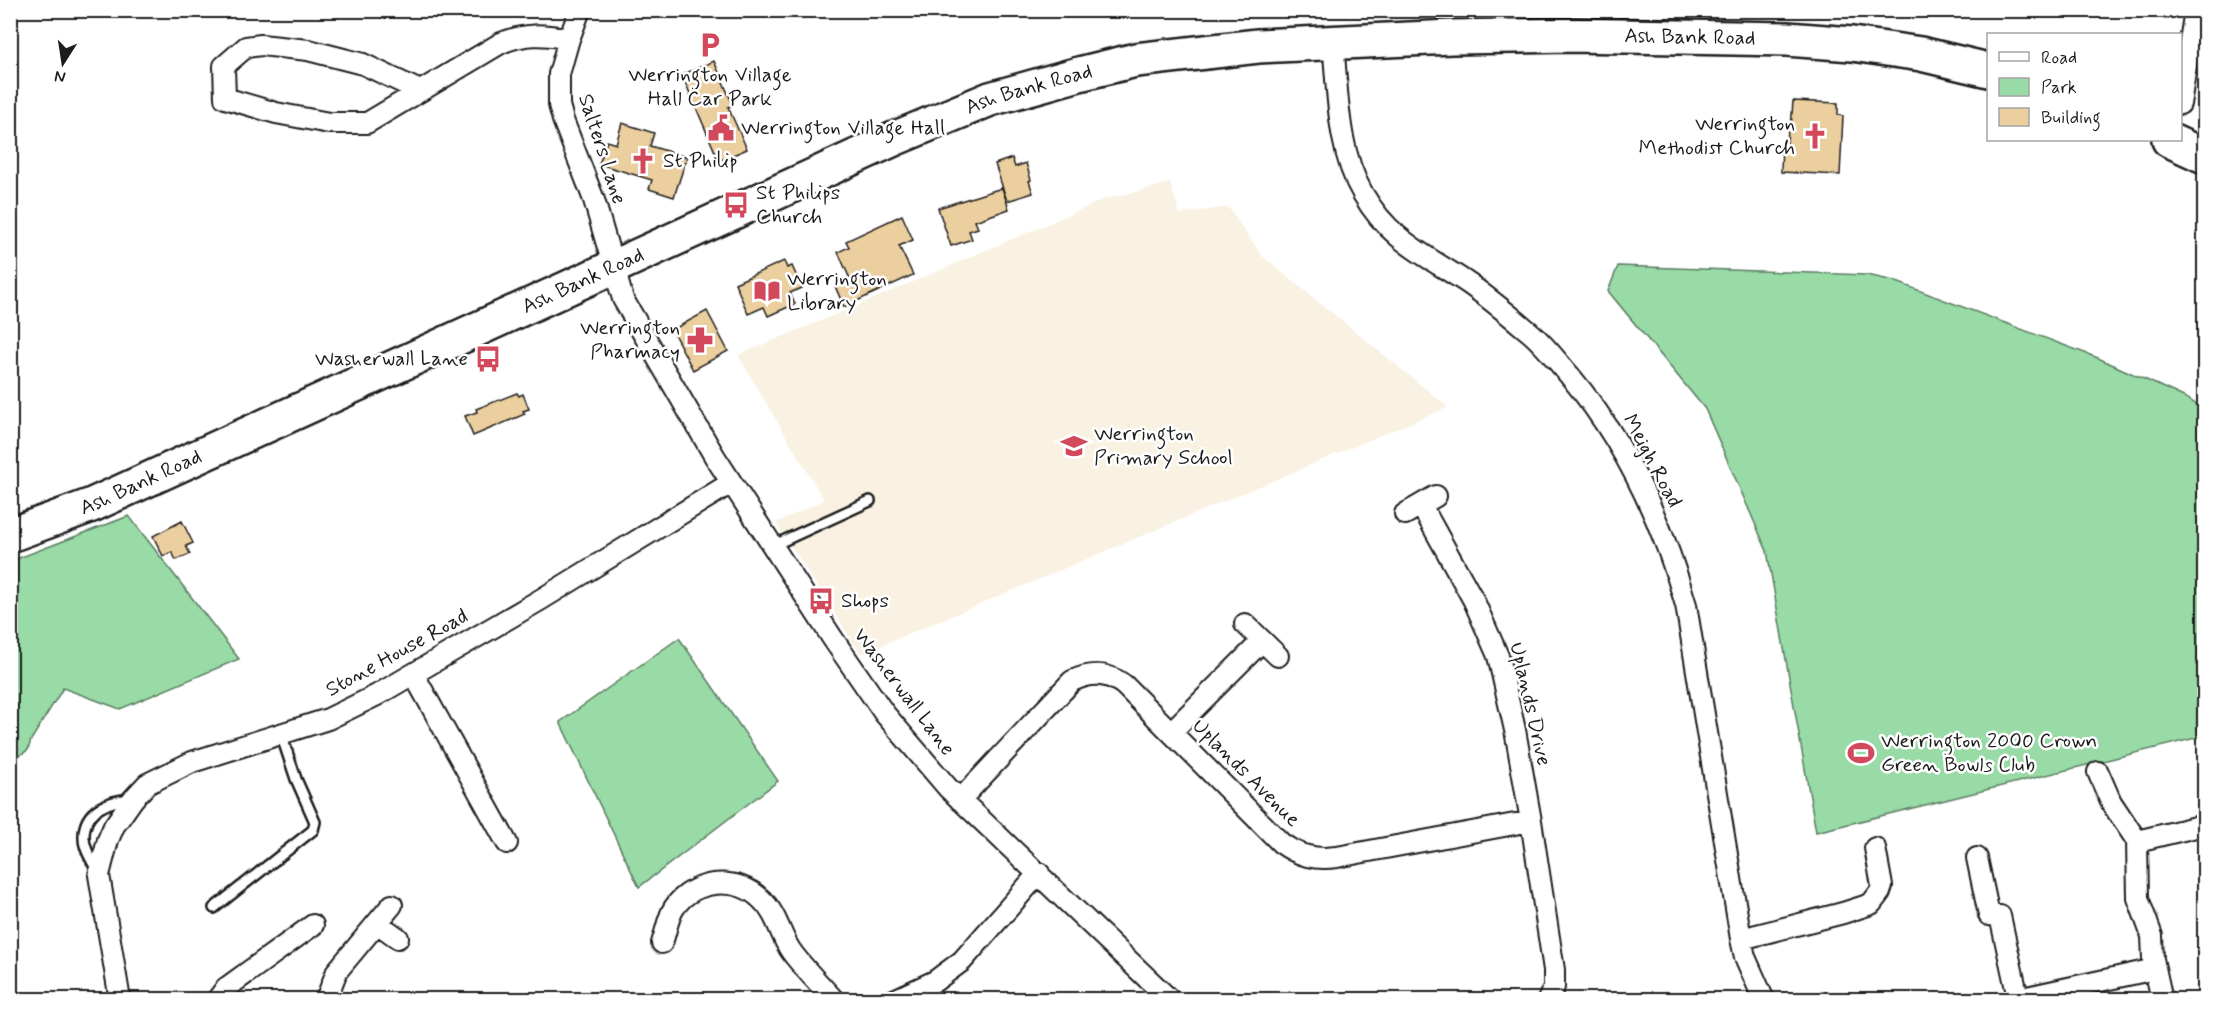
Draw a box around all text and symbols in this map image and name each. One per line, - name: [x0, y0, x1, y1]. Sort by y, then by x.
- street label: Ash Bank Road: [1624, 22, 1756, 52]
- parking icon: Werrington Village Hall Car Park: [695, 30, 725, 60]
- north arrow: [33, 33, 93, 93]
- legend: [1987, 33, 2182, 141]
- text: Road: [2041, 46, 2077, 70]
- street label: Ash Bank Road: [961, 57, 1095, 122]
- place label: Werrington Village Hall Car Park: [628, 61, 792, 113]
- text: N: [53, 65, 68, 88]
- text: Park: [2041, 76, 2077, 100]
- street label: Salters Lane: [571, 90, 633, 208]
- text: Building: [2041, 106, 2101, 132]
- place label: Werrington Methodist Church: [1638, 110, 1795, 162]
- public building icon: Werrington Village Hall: [706, 113, 736, 143]
- place label: Werrington Village Hall: [741, 114, 945, 144]
- church icon: Werrington Methodist Church: [1800, 121, 1830, 151]
- church icon: St Philip: [628, 146, 658, 176]
- place label: St Philip: [663, 147, 738, 175]
- place label: St Philips Church: [756, 179, 840, 231]
- bus stop icon: St Philips Church: [721, 190, 751, 220]
- street label: Ash Bank Road: [518, 241, 648, 321]
- place label: Werrington Library: [787, 265, 887, 317]
- library icon: Werrington Library: [752, 276, 782, 306]
- place label: Werrington Pharmacy: [580, 314, 680, 366]
- pharmacy icon: Werrington Pharmacy: [685, 325, 715, 355]
- bus stop icon: Washerwall Lane: [473, 344, 503, 374]
- place label: Washerwall Lane: [315, 345, 468, 373]
- street label: Meigh Road: [1616, 409, 1688, 513]
- place label: Werrington Primary School: [1094, 420, 1233, 472]
- school or university icon: Werrington Primary School: [1059, 431, 1089, 461]
- street label: Ash Bank Road: [76, 443, 206, 522]
- bus stop icon: Shops: [806, 586, 836, 616]
- place label: Shops: [841, 587, 889, 615]
- street label: Stone House Road: [321, 602, 473, 704]
- street label: Washerwall Lane: [847, 622, 961, 762]
- street label: Uplands Drive: [1502, 639, 1558, 769]
- street label: Uplands Avenue: [1186, 713, 1306, 833]
- place label: Werrington 2000 Crown Green Bowls Club: [1881, 727, 2097, 779]
- sports icon: Werrington 2000 Crown Green Bowls Club: [1846, 738, 1876, 768]

